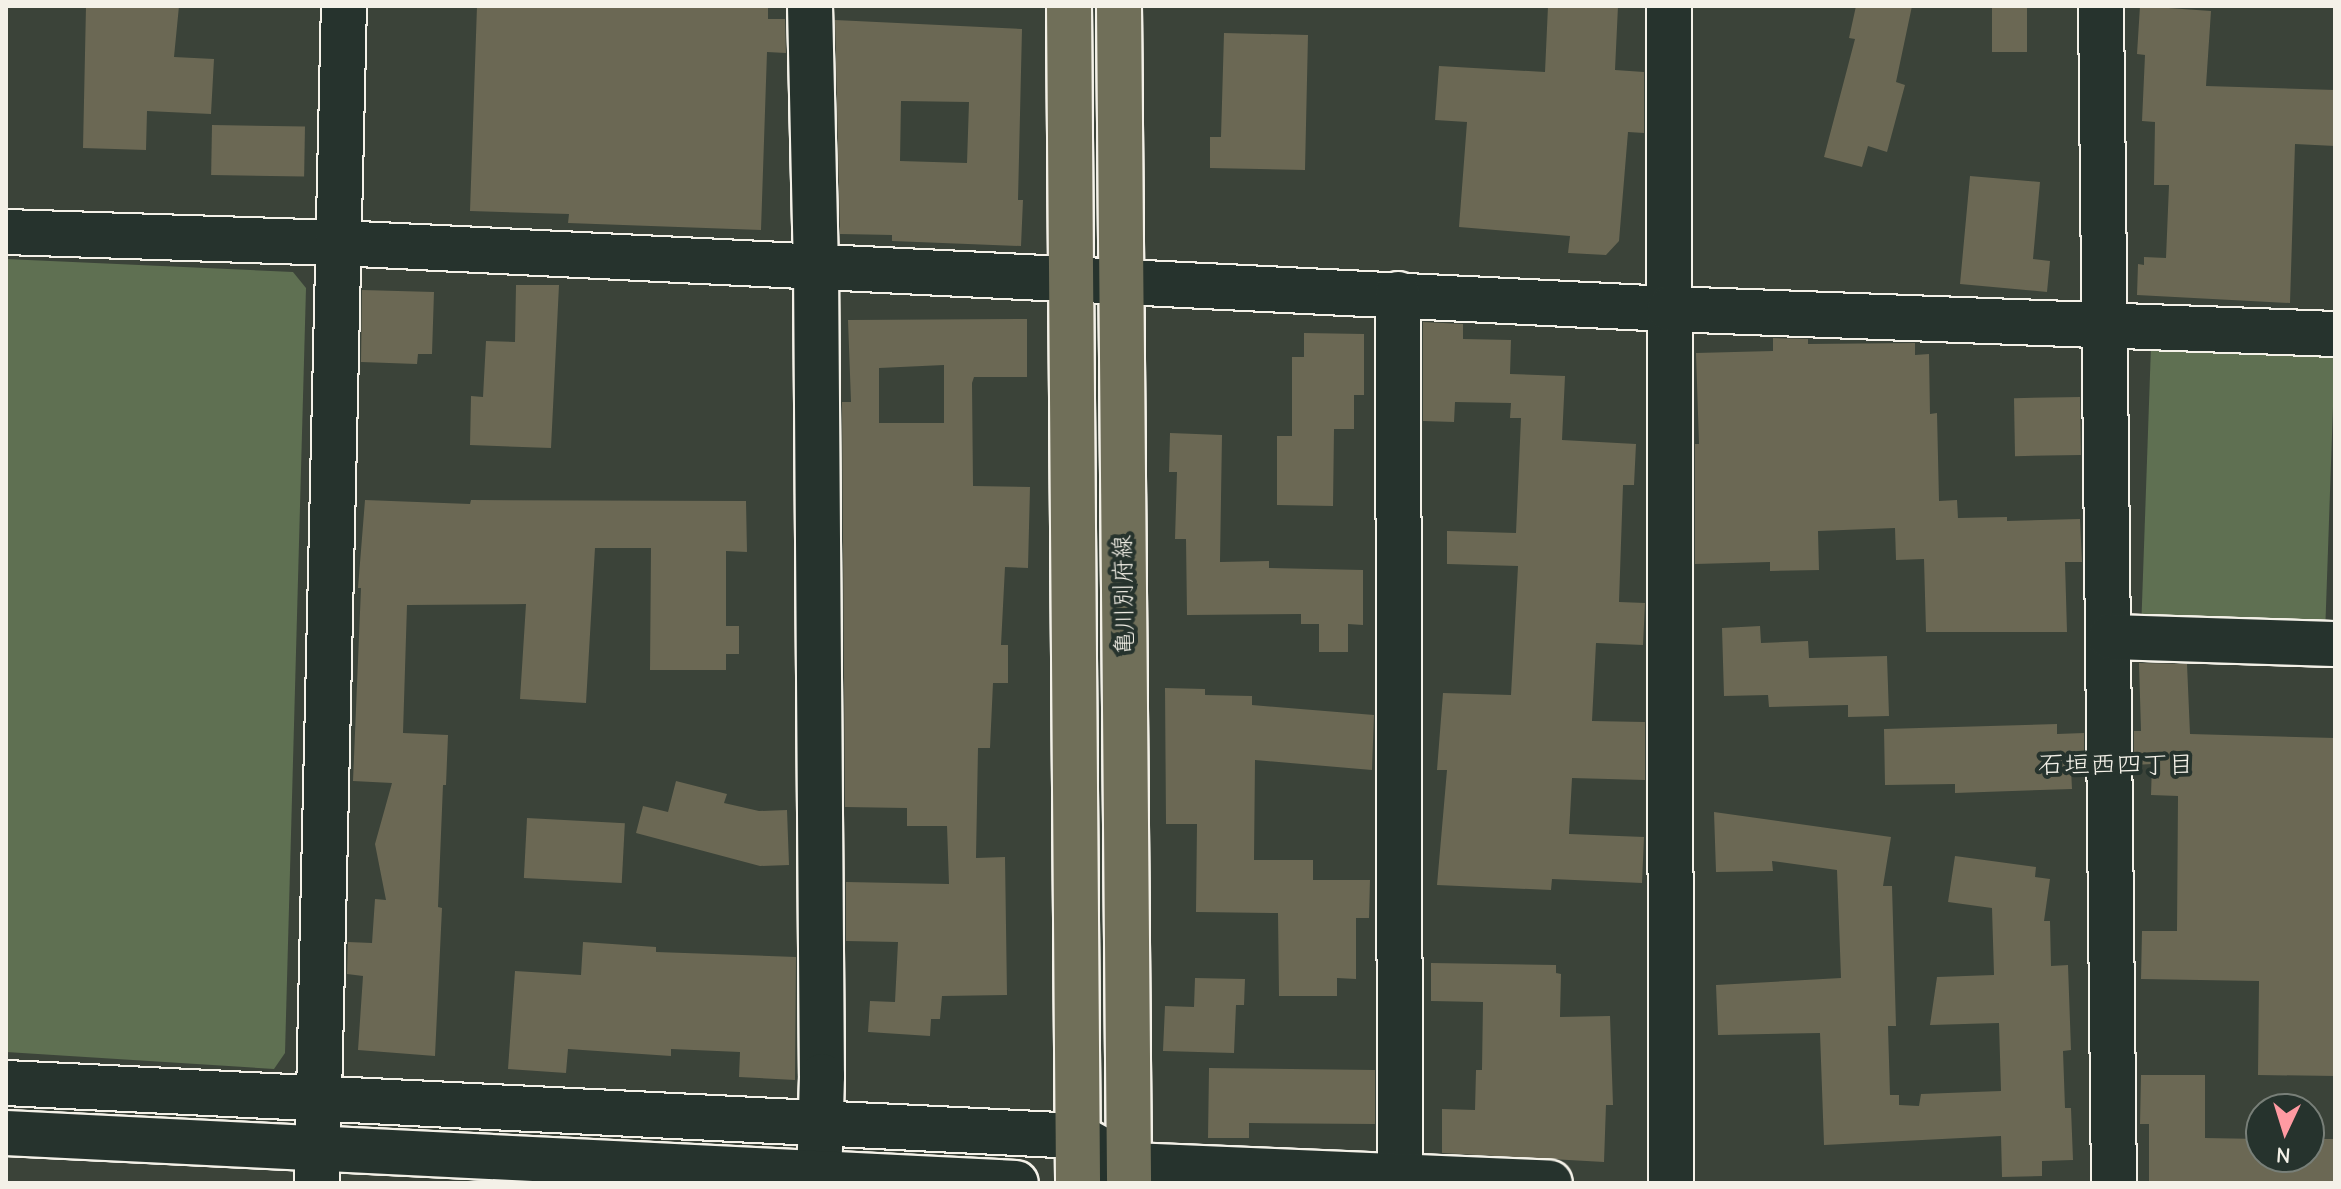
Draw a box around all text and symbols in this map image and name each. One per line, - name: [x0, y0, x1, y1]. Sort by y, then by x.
- street label: 亀川別府線: [1109, 535, 1139, 655]
- district label: 石垣西四丁目: [2038, 750, 2194, 782]
- north arrow: [2245, 1093, 2325, 1173]
- text: N: [2275, 1141, 2292, 1168]

